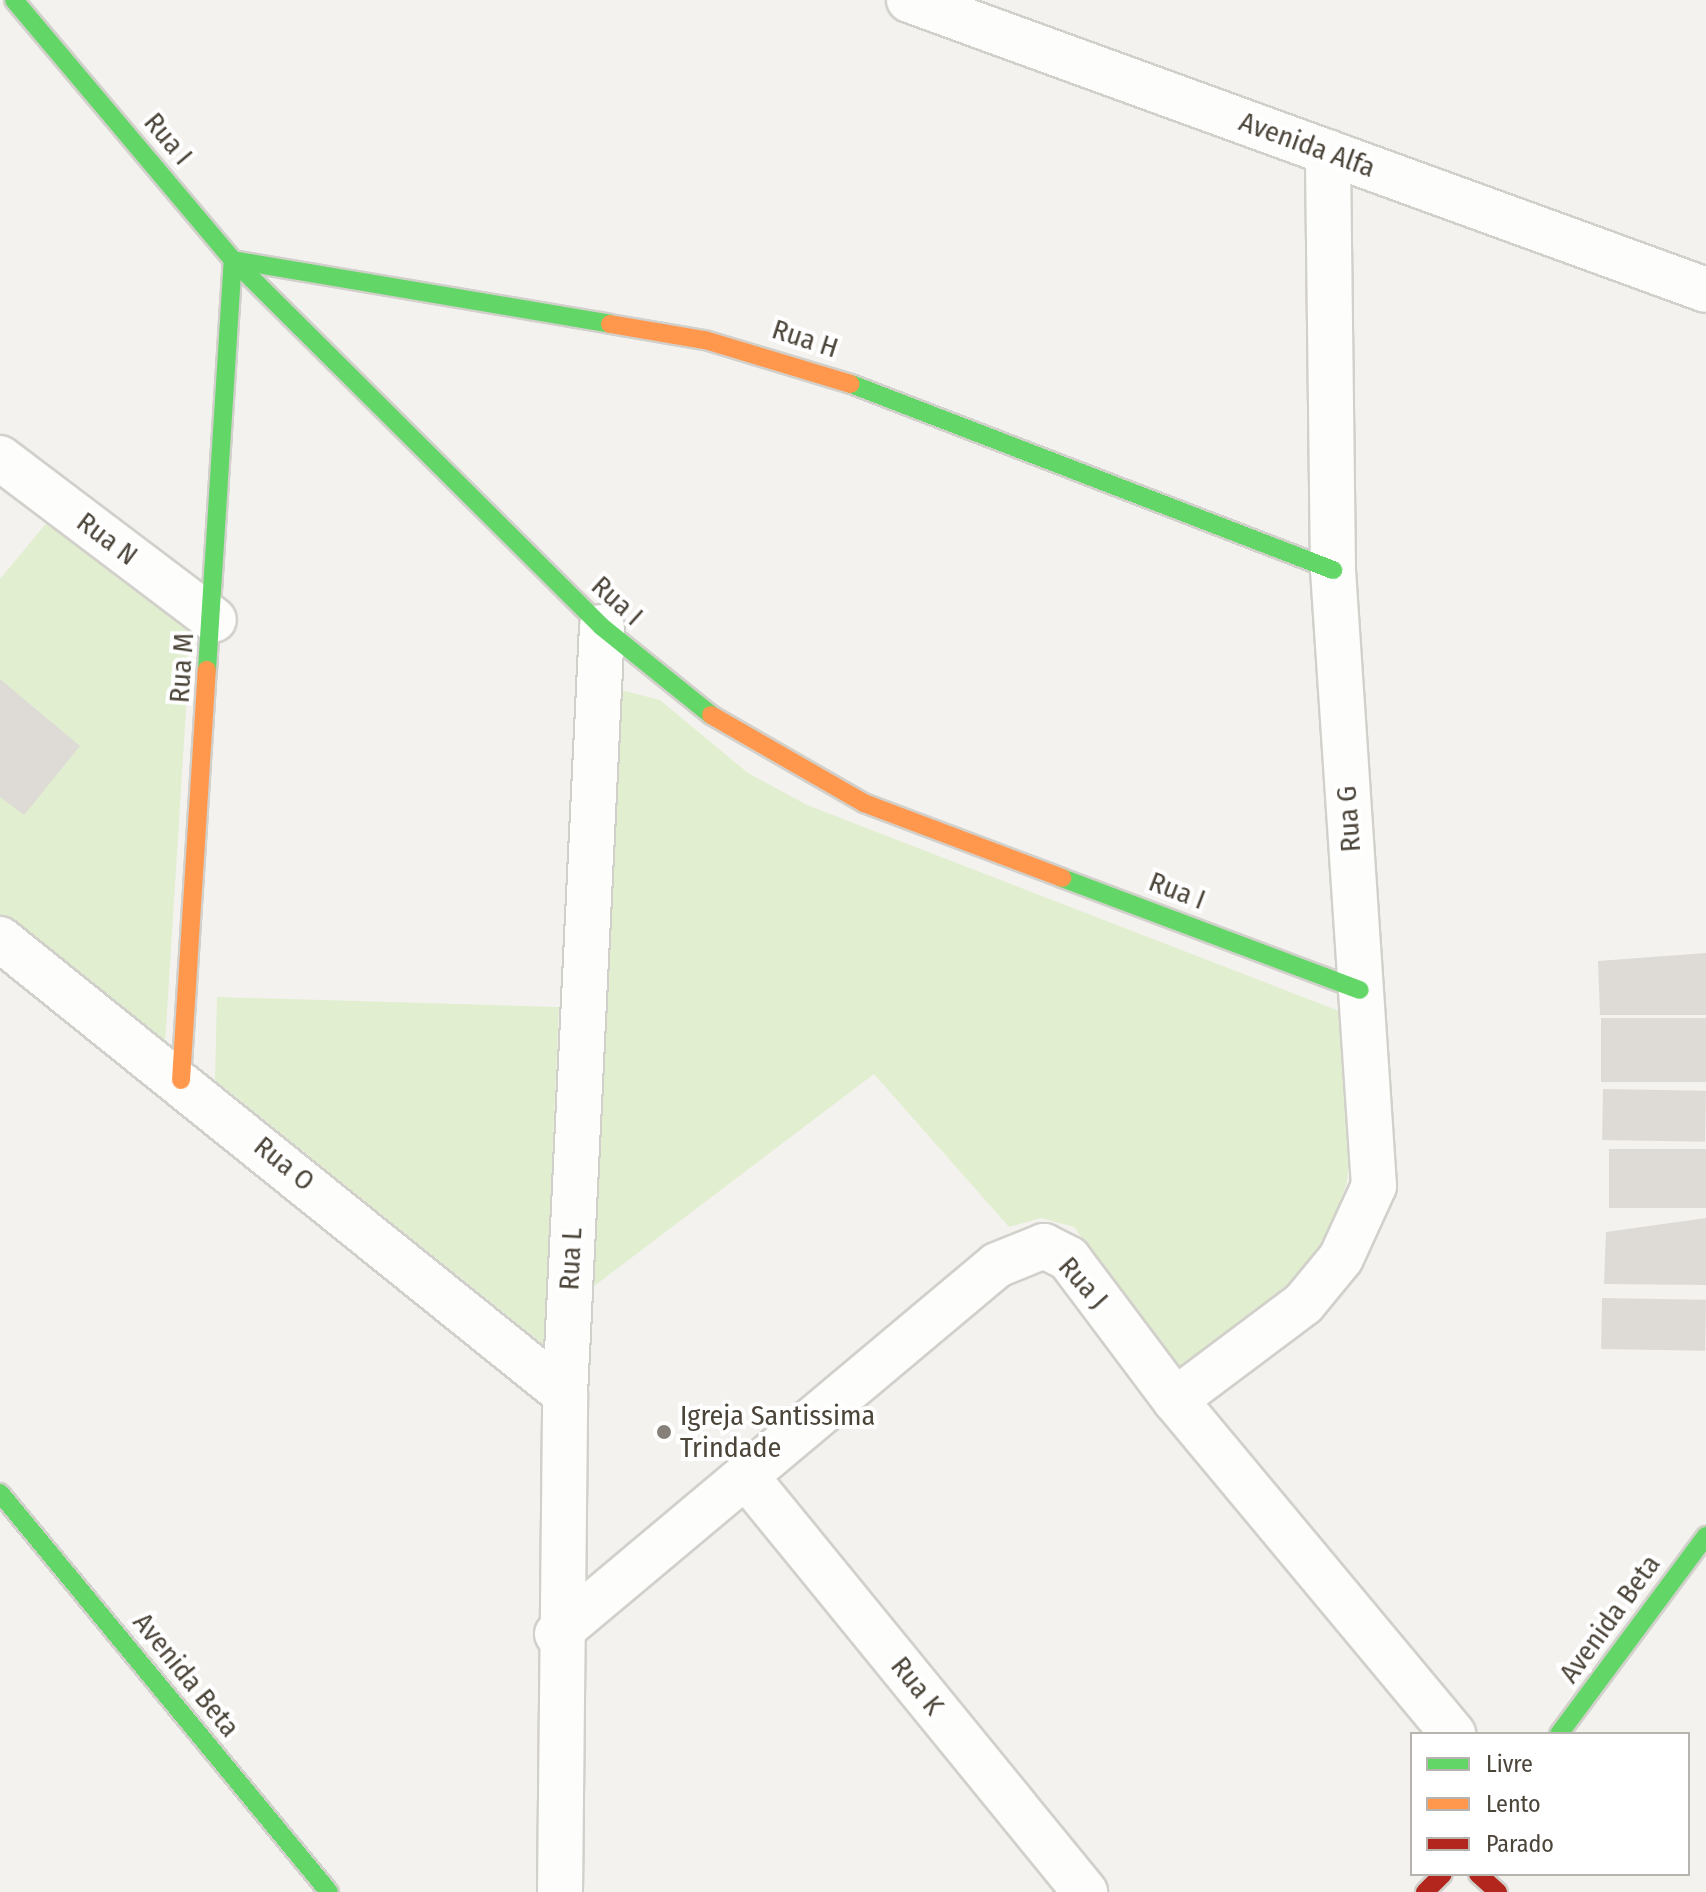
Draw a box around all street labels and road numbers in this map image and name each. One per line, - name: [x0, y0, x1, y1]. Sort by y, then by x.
- street label: Avenida Alfa: [1235, 105, 1379, 185]
- street label: Rua I: [137, 106, 199, 172]
- street label: Rua H: [768, 313, 842, 365]
- street label: Rua N: [70, 505, 144, 573]
- street label: Rua I: [584, 569, 650, 633]
- street label: Rua M: [163, 632, 201, 704]
- street label: Rua G: [1330, 785, 1368, 853]
- street label: Rua I: [1144, 865, 1210, 917]
- street label: Rua O: [247, 1130, 321, 1198]
- street label: Rua L: [553, 1227, 589, 1291]
- street label: Rua J: [1051, 1250, 1115, 1316]
- street label: Avenida Beta: [1552, 1549, 1668, 1689]
- street label: Avenida Beta: [126, 1606, 246, 1744]
- street label: Rua K: [883, 1650, 951, 1722]

